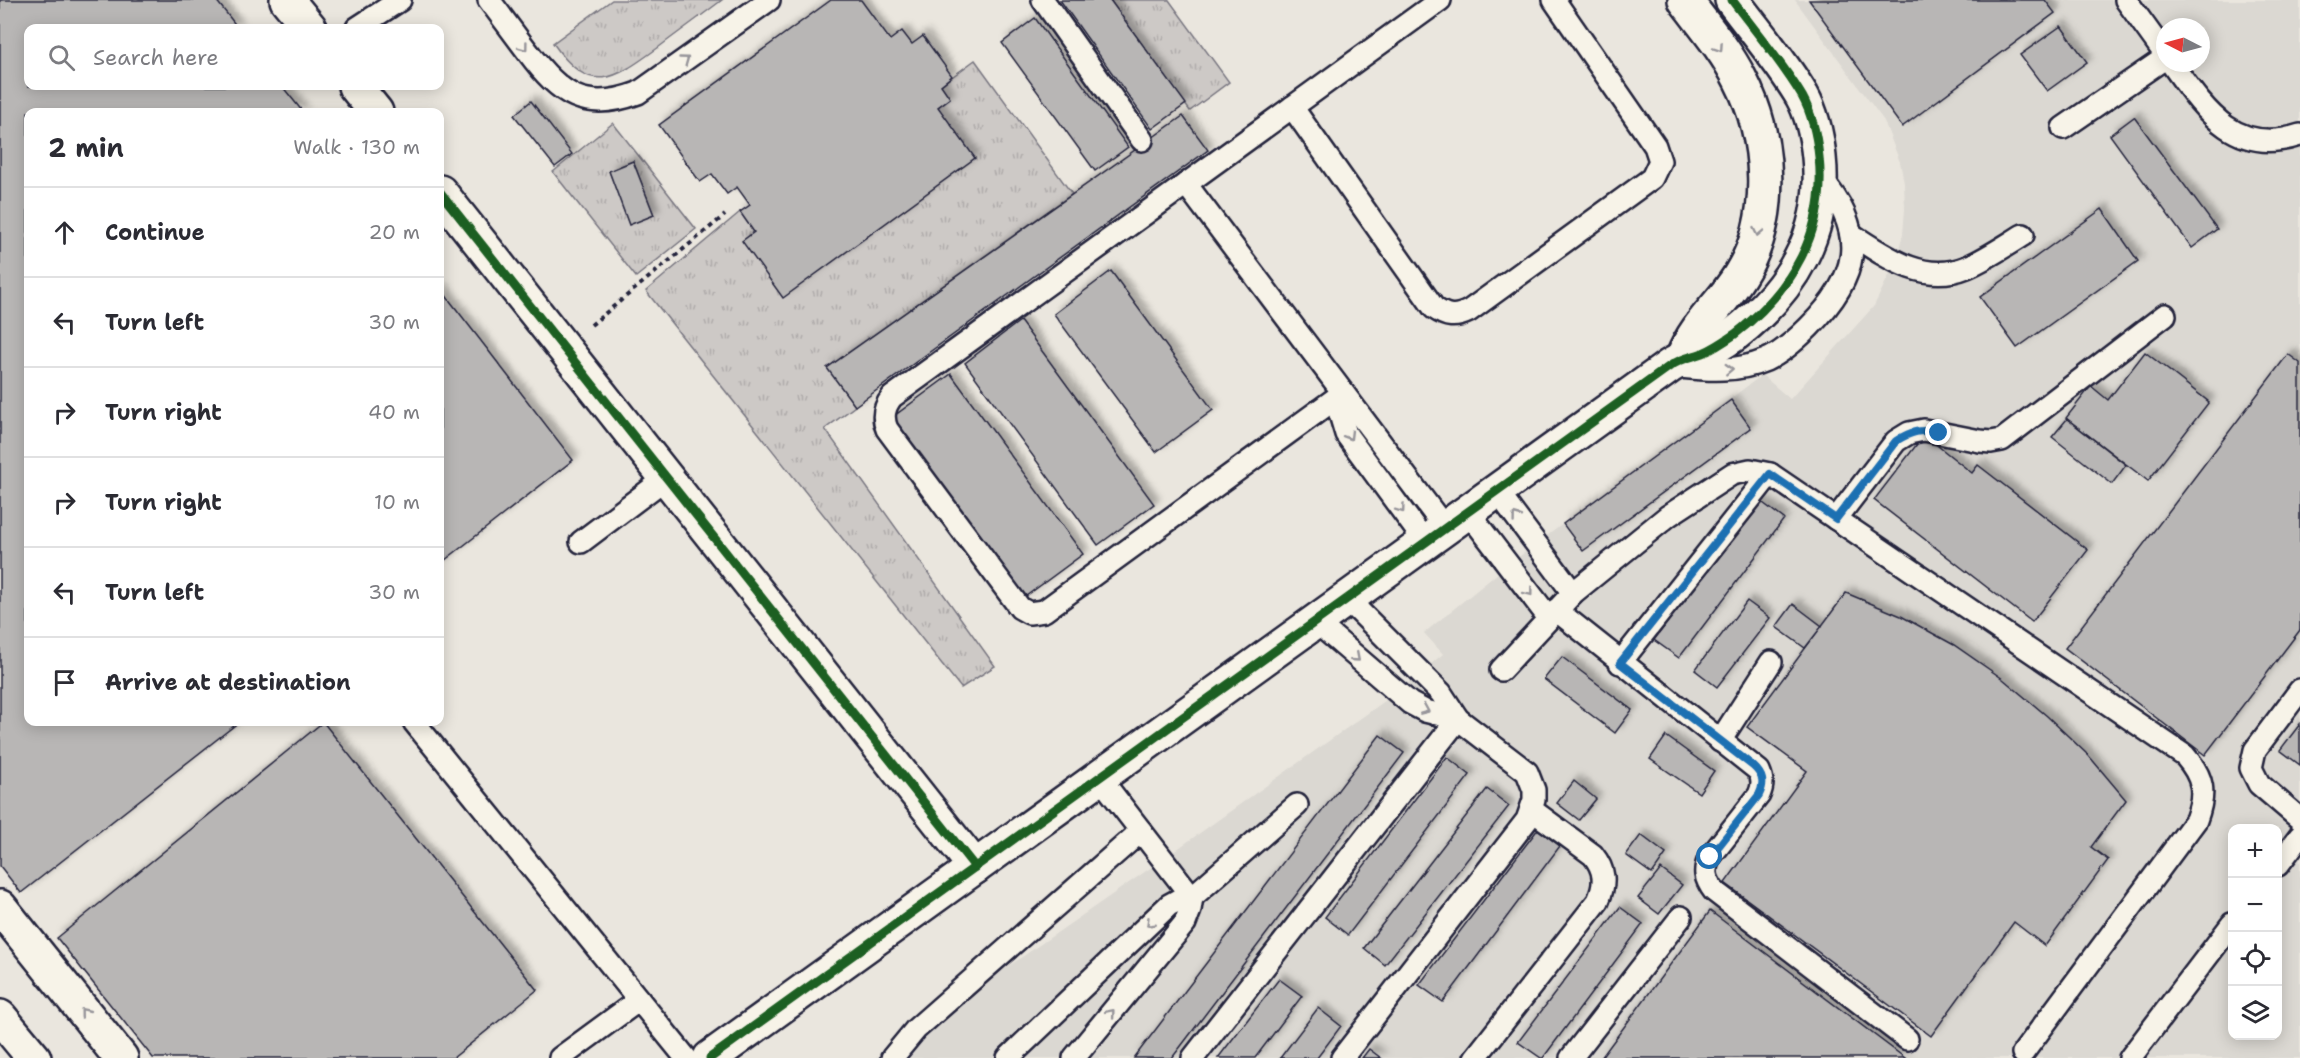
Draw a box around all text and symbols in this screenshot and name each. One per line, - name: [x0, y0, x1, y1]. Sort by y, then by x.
- north arrow: [2156, 18, 2210, 72]
- search box: [24, 24, 444, 90]
- one-way arrow: [517, 40, 528, 51]
- icon: search: [45, 41, 78, 74]
- one-way arrow: [1712, 41, 1723, 52]
- text: Search here: [93, 43, 219, 72]
- one-way arrow: [678, 56, 689, 67]
- text: 2 min: [48, 130, 124, 165]
- text: Walk · 130 m: [293, 134, 420, 160]
- icon: ahead: [48, 216, 81, 249]
- text: Continue: [105, 218, 205, 247]
- text: 20 m: [369, 219, 420, 245]
- one-way arrow: [1752, 226, 1765, 236]
- icon: left: [48, 306, 81, 339]
- text: Turn left: [105, 308, 204, 337]
- text: 30 m: [368, 309, 420, 335]
- one-way arrow: [1724, 362, 1733, 375]
- icon: right: [48, 396, 81, 429]
- text: Turn right: [105, 398, 222, 427]
- text: 40 m: [368, 399, 420, 425]
- route end: [1925, 419, 1951, 445]
- one-way arrow: [1341, 430, 1352, 441]
- icon: right: [48, 486, 81, 519]
- text: Turn right: [105, 488, 222, 517]
- text: 10 m: [374, 489, 420, 515]
- one-way arrow: [1393, 502, 1404, 513]
- one-way arrow: [1513, 513, 1524, 524]
- icon: left: [48, 576, 81, 609]
- text: Turn left: [105, 578, 204, 607]
- text: 30 m: [368, 579, 420, 605]
- one-way arrow: [1521, 585, 1532, 596]
- one-way arrow: [1349, 651, 1360, 662]
- icon: arrive: [48, 666, 81, 699]
- text: Arrive at destination: [105, 668, 351, 697]
- one-way arrow: [1419, 703, 1430, 715]
- map controls: [2228, 824, 2282, 1040]
- button: +: [2228, 824, 2282, 878]
- route start: [1696, 843, 1722, 869]
- button: −: [2228, 878, 2282, 932]
- one-way arrow: [1146, 916, 1156, 927]
- button: locate: [2228, 932, 2282, 986]
- button: layers: [2228, 986, 2282, 1040]
- one-way arrow: [81, 1008, 92, 1019]
- one-way arrow: [1103, 1009, 1114, 1020]

